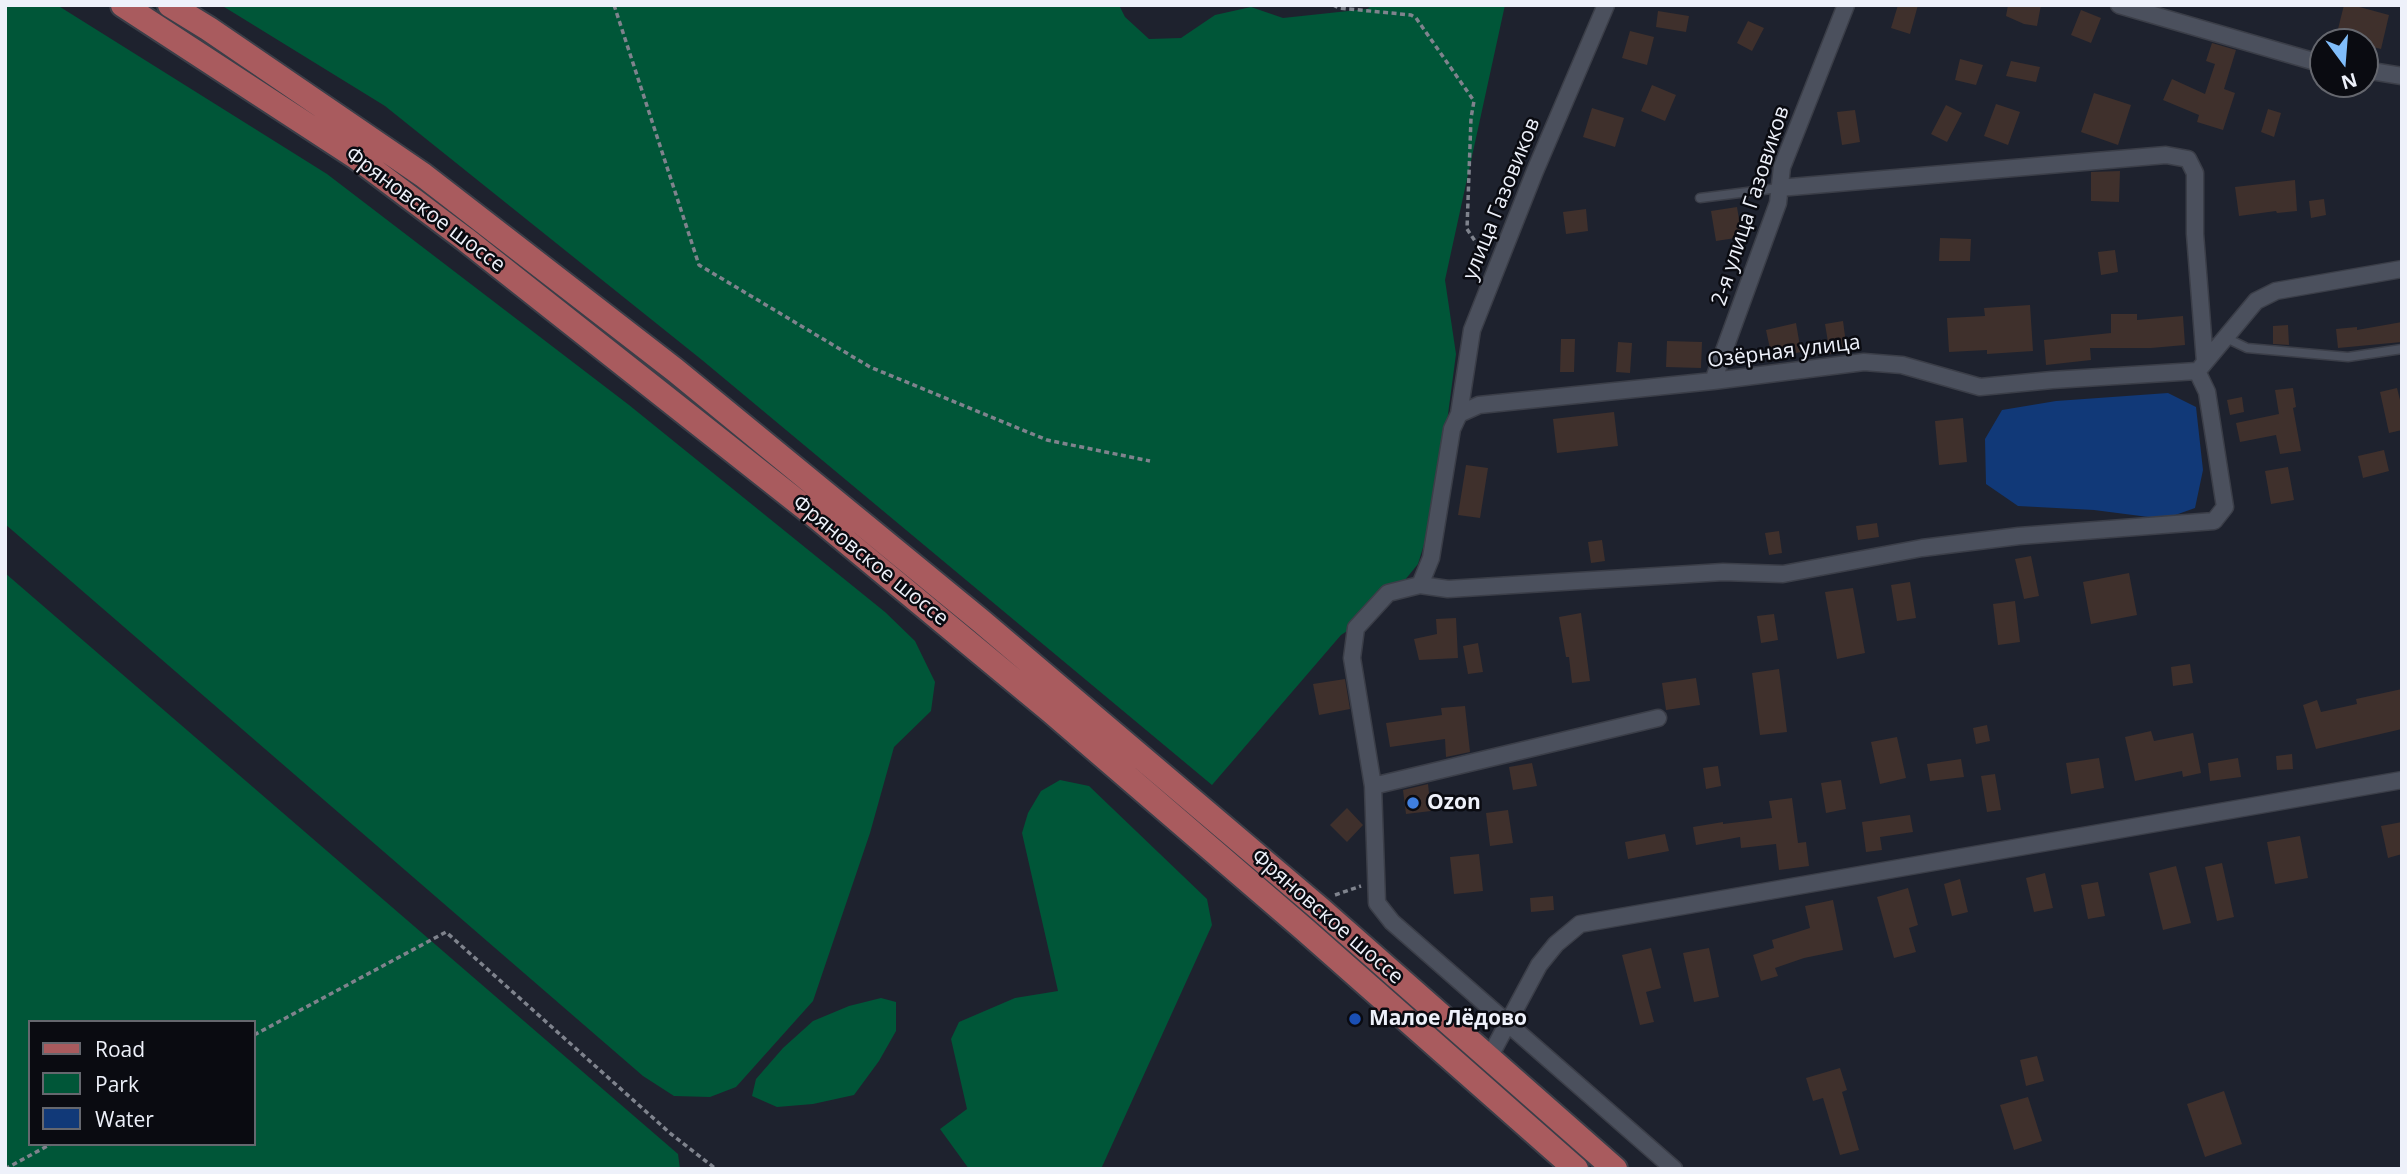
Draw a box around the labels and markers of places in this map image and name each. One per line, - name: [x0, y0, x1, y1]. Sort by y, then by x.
- place label: Ozon: [1427, 790, 1481, 816]
- marker: Ozon: [1405, 795, 1421, 811]
- place label: Малое Лёдово: [1369, 1006, 1527, 1032]
- marker: Малое Лёдово: [1347, 1011, 1363, 1027]

